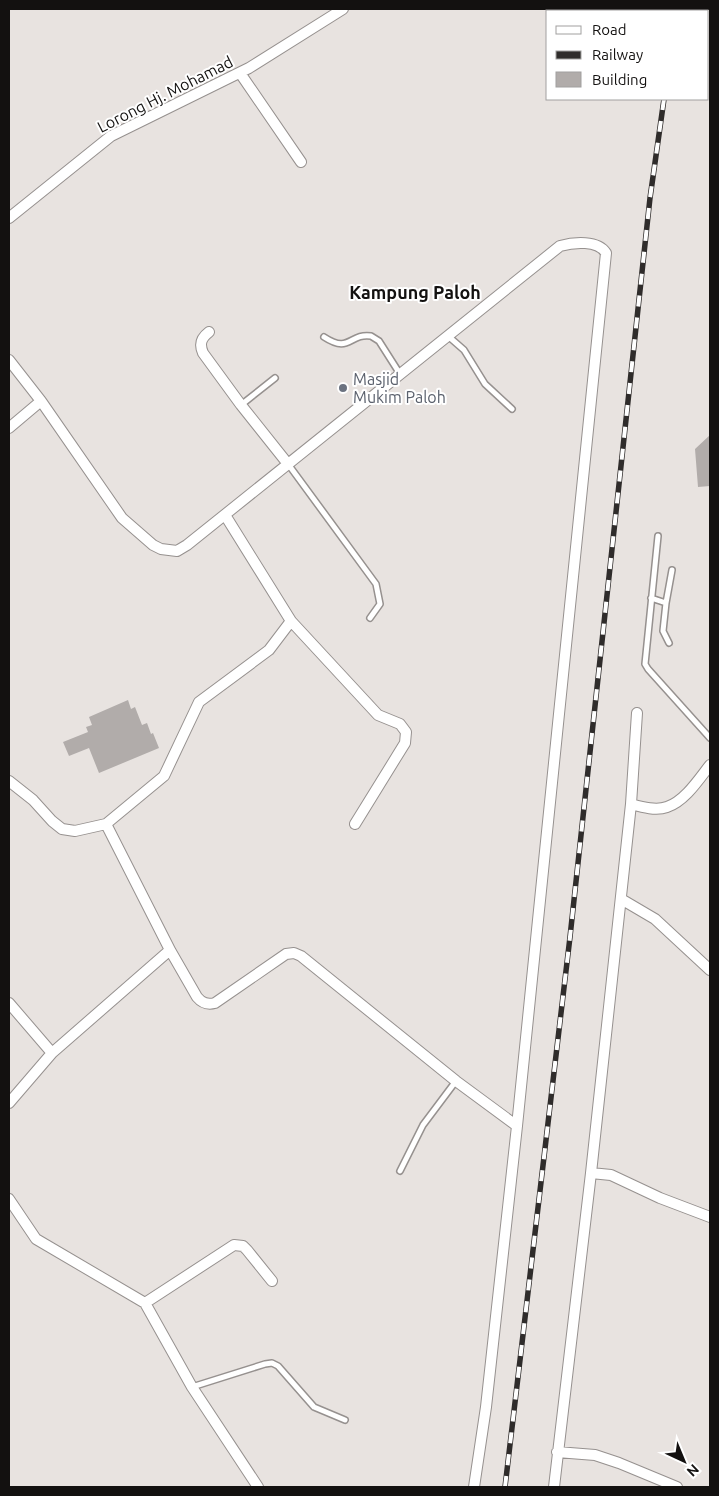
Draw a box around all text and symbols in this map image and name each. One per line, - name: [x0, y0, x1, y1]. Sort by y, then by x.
- legend: [546, 10, 709, 100]
- text: Road: [592, 21, 627, 38]
- text: Railway: [592, 46, 643, 63]
- street label: Lorong Hj. Mohamad: [94, 52, 236, 136]
- text: Building: [592, 71, 647, 88]
- district label: Kampung Paloh: [349, 282, 481, 302]
- place label: Masjid Mukim Paloh: [353, 370, 446, 406]
- marker: Masjid Mukim Paloh: [337, 382, 349, 394]
- north arrow: [659, 1436, 709, 1486]
- text: N: [684, 1461, 702, 1480]

